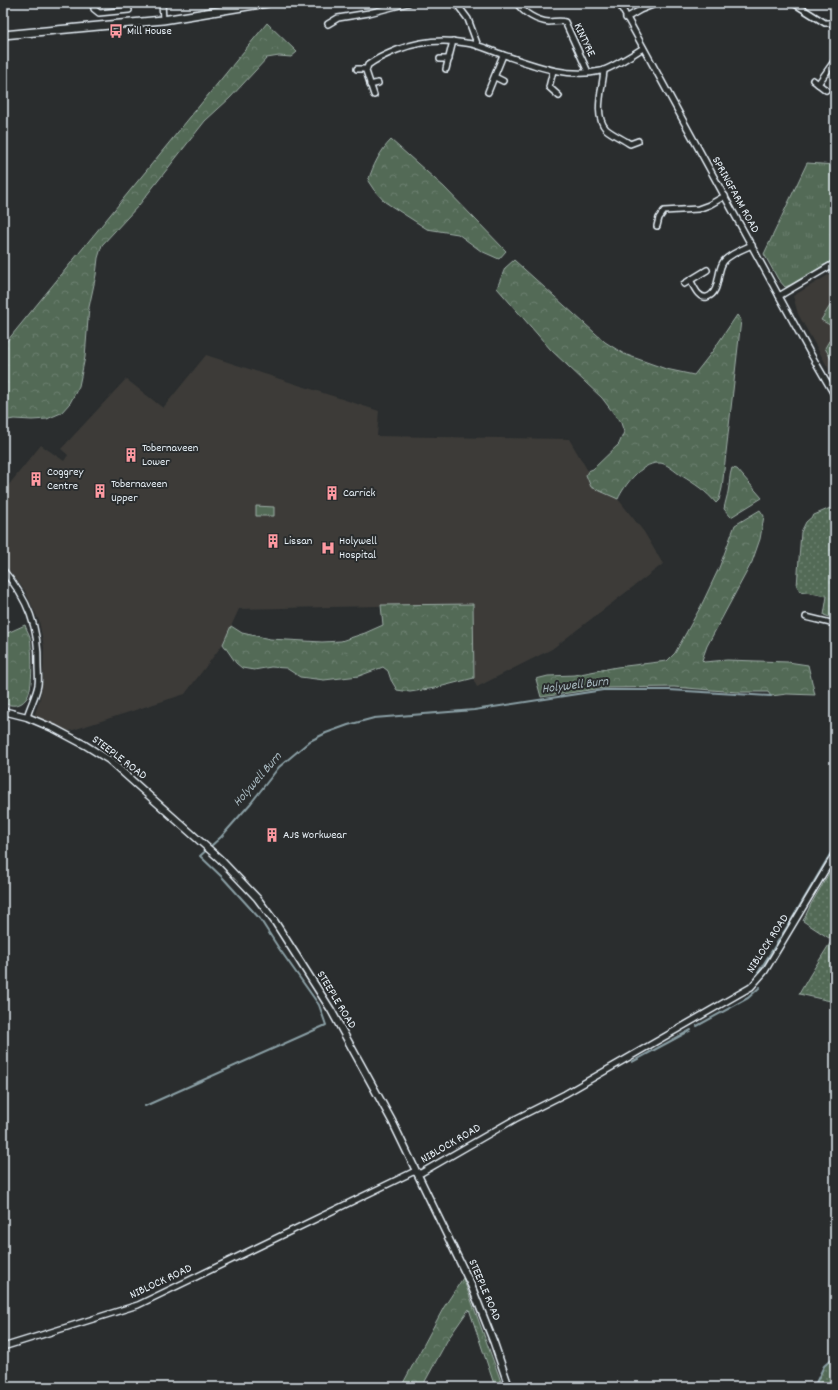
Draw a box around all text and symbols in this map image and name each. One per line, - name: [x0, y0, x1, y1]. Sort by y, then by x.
- street label: KINTYRE: [569, 20, 599, 60]
- bus stop icon: Mill House: [108, 23, 124, 39]
- place label: Mill House: [127, 23, 172, 40]
- street label: SPRINGFARM ROAD: [707, 154, 763, 236]
- place label: Tobernaveen Lower: [142, 440, 199, 471]
- building icon: Tobernaveen Lower: [123, 447, 139, 463]
- place label: Coggrey Centre: [47, 464, 85, 495]
- building icon: Coggrey Centre: [28, 471, 44, 487]
- place label: Tobernaveen Upper: [111, 476, 168, 507]
- building icon: Tobernaveen Upper: [92, 483, 108, 499]
- building icon: Carrick: [324, 485, 340, 501]
- place label: Carrick: [343, 485, 375, 502]
- building icon: Lissan: [265, 533, 281, 549]
- place label: Lissan: [284, 533, 313, 550]
- place label: Holywell Hospital: [339, 533, 377, 564]
- hospital icon: Holywell Hospital: [320, 540, 336, 556]
- water label: Holywell Burn: [541, 672, 610, 699]
- street label: STEEPLE ROAD: [88, 732, 150, 784]
- water label: Holywell Burn: [229, 748, 288, 811]
- building icon: AJS Workwear: [264, 827, 280, 843]
- place label: AJS Workwear: [283, 827, 347, 844]
- street label: NIBLOCK ROAD: [743, 911, 793, 977]
- street label: STEEPLE ROAD: [312, 968, 360, 1032]
- street label: NIBLOCK ROAD: [418, 1120, 484, 1168]
- street label: STEEPLE ROAD: [463, 1257, 505, 1323]
- street label: NIBLOCK ROAD: [127, 1260, 195, 1304]

